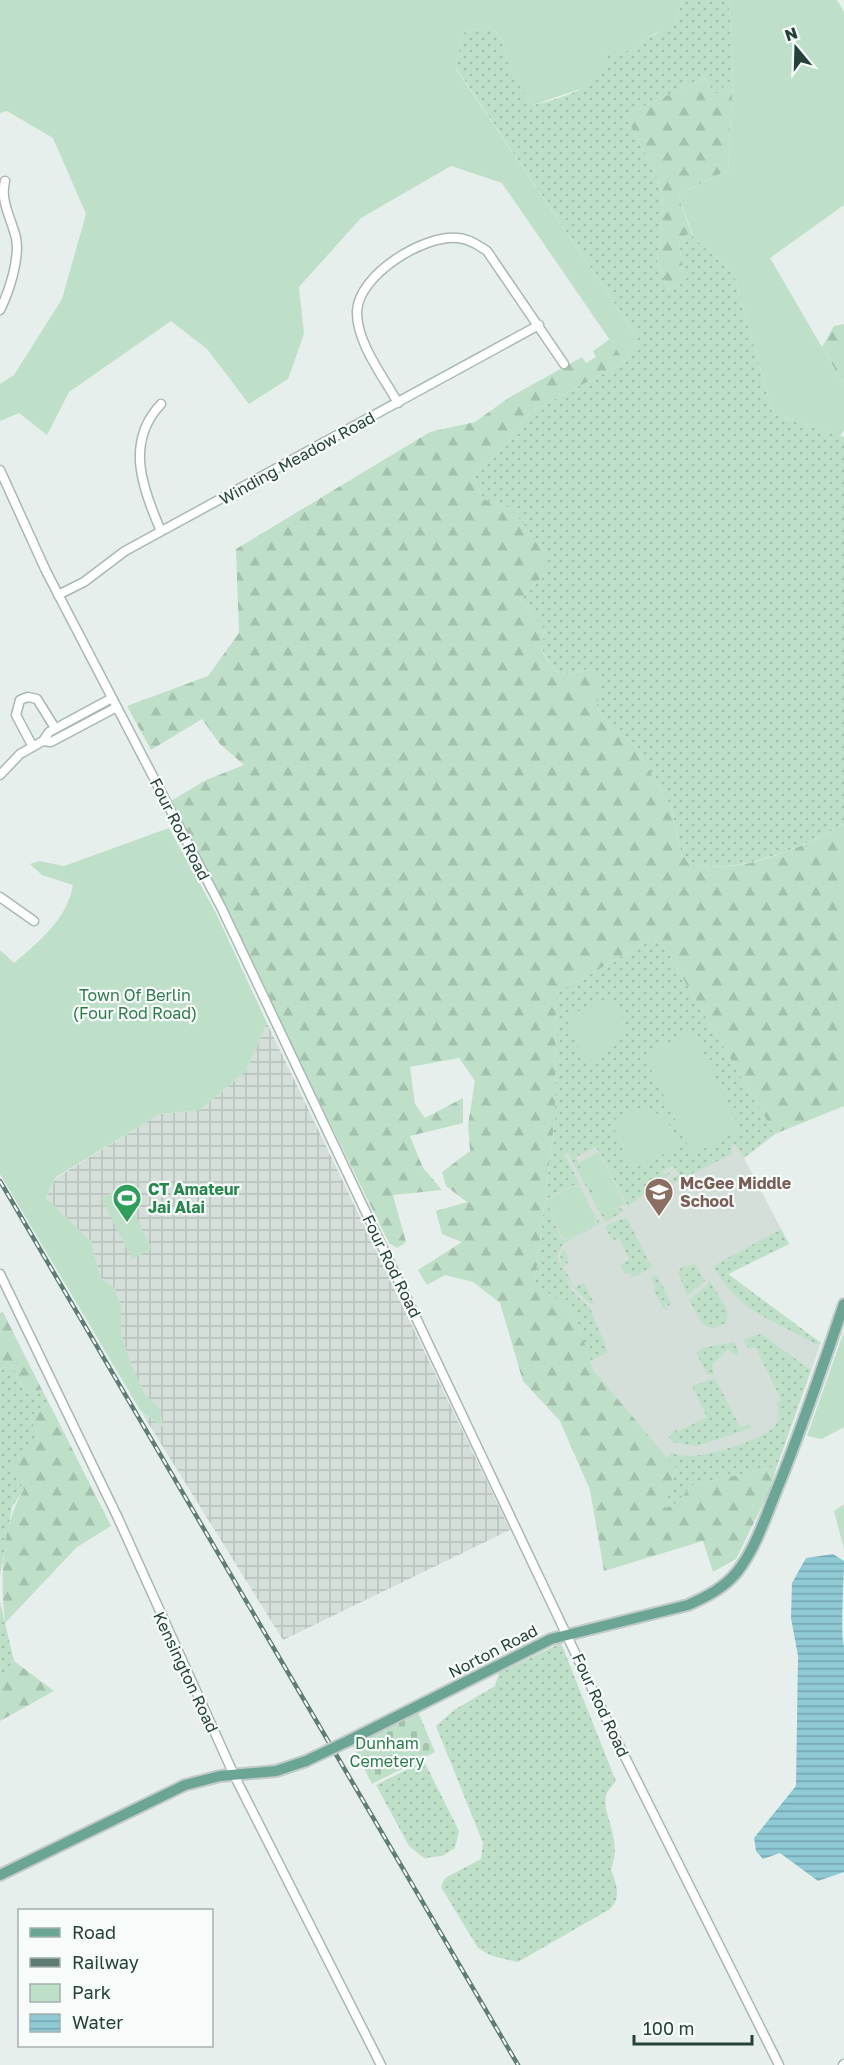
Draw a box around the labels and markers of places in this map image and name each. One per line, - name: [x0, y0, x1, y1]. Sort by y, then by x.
- place label: McGee Middle School: [680, 1173, 791, 1211]
- school or university icon: McGee Middle School: [643, 1176, 675, 1218]
- place label: CT Amateur Jai Alai: [148, 1179, 240, 1217]
- sports icon: CT Amateur Jai Alai: [111, 1182, 143, 1224]

